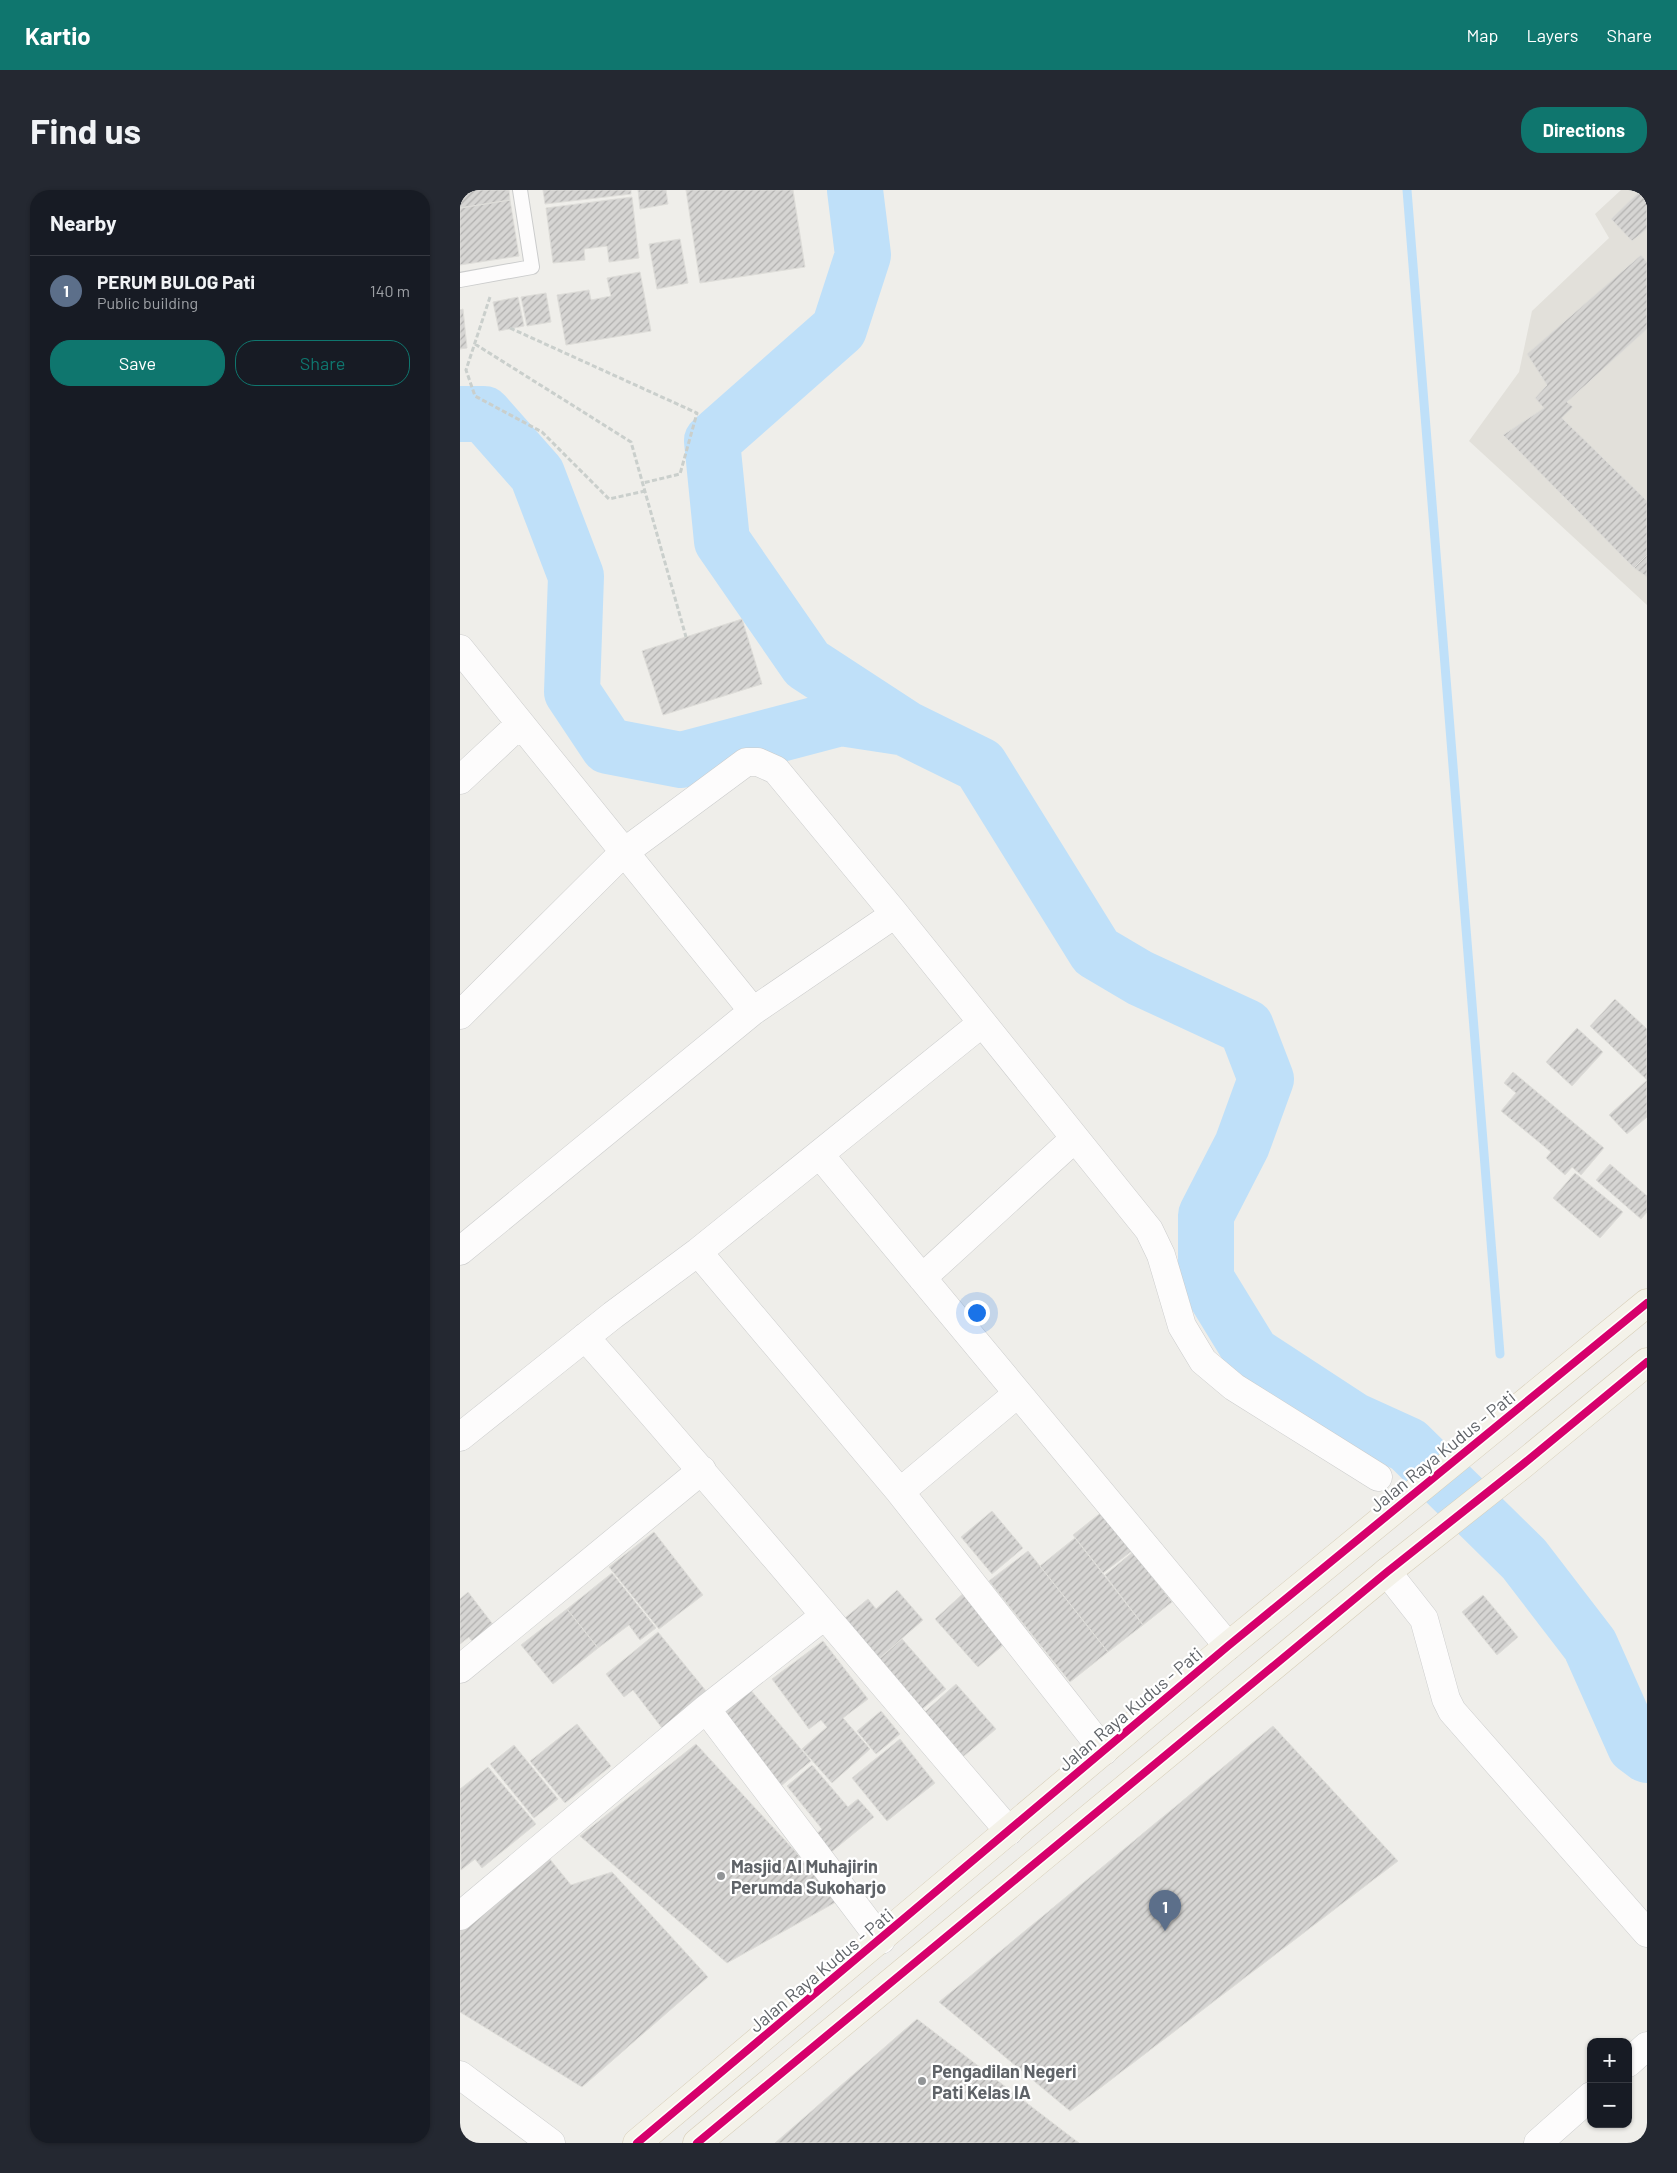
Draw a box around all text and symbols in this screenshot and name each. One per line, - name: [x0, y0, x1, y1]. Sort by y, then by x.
- text: Kartio: [25, 21, 91, 50]
- text: Map: [1466, 24, 1498, 46]
- text: Layers: [1526, 24, 1579, 46]
- text: Share: [1607, 24, 1652, 46]
- button: Directions: [1521, 107, 1647, 153]
- text: Find us: [30, 109, 141, 151]
- text: Nearby: [50, 210, 116, 235]
- text: PERUM BULOG Pati: [97, 270, 255, 293]
- text: 1: [63, 281, 69, 300]
- text: 140 m: [370, 281, 410, 300]
- text: Public building: [97, 293, 198, 312]
- button: Save: [50, 340, 225, 386]
- button: Share: [235, 340, 410, 386]
- your location: [964, 1300, 990, 1326]
- street label: Jalan Raya Kudus - Pati: [1365, 1385, 1519, 1517]
- street label: Jalan Raya Kudus - Pati: [1054, 1642, 1206, 1776]
- place label: Masjid Al Muhajirin Perumda Sukoharjo: [731, 1855, 886, 1898]
- marker: Masjid Al Muhajirin Perumda Sukoharjo: [715, 1870, 727, 1882]
- pin: 1: [1149, 1890, 1181, 1931]
- street label: Jalan Raya Kudus - Pati: [745, 1903, 897, 2037]
- map controls: [1587, 2038, 1632, 2128]
- button: +: [1587, 2038, 1632, 2083]
- place label: Pengadilan Negeri Pati Kelas IA: [932, 2060, 1077, 2103]
- marker: Pengadilan Negeri Pati Kelas IA: [916, 2075, 928, 2087]
- button: −: [1587, 2083, 1632, 2128]

